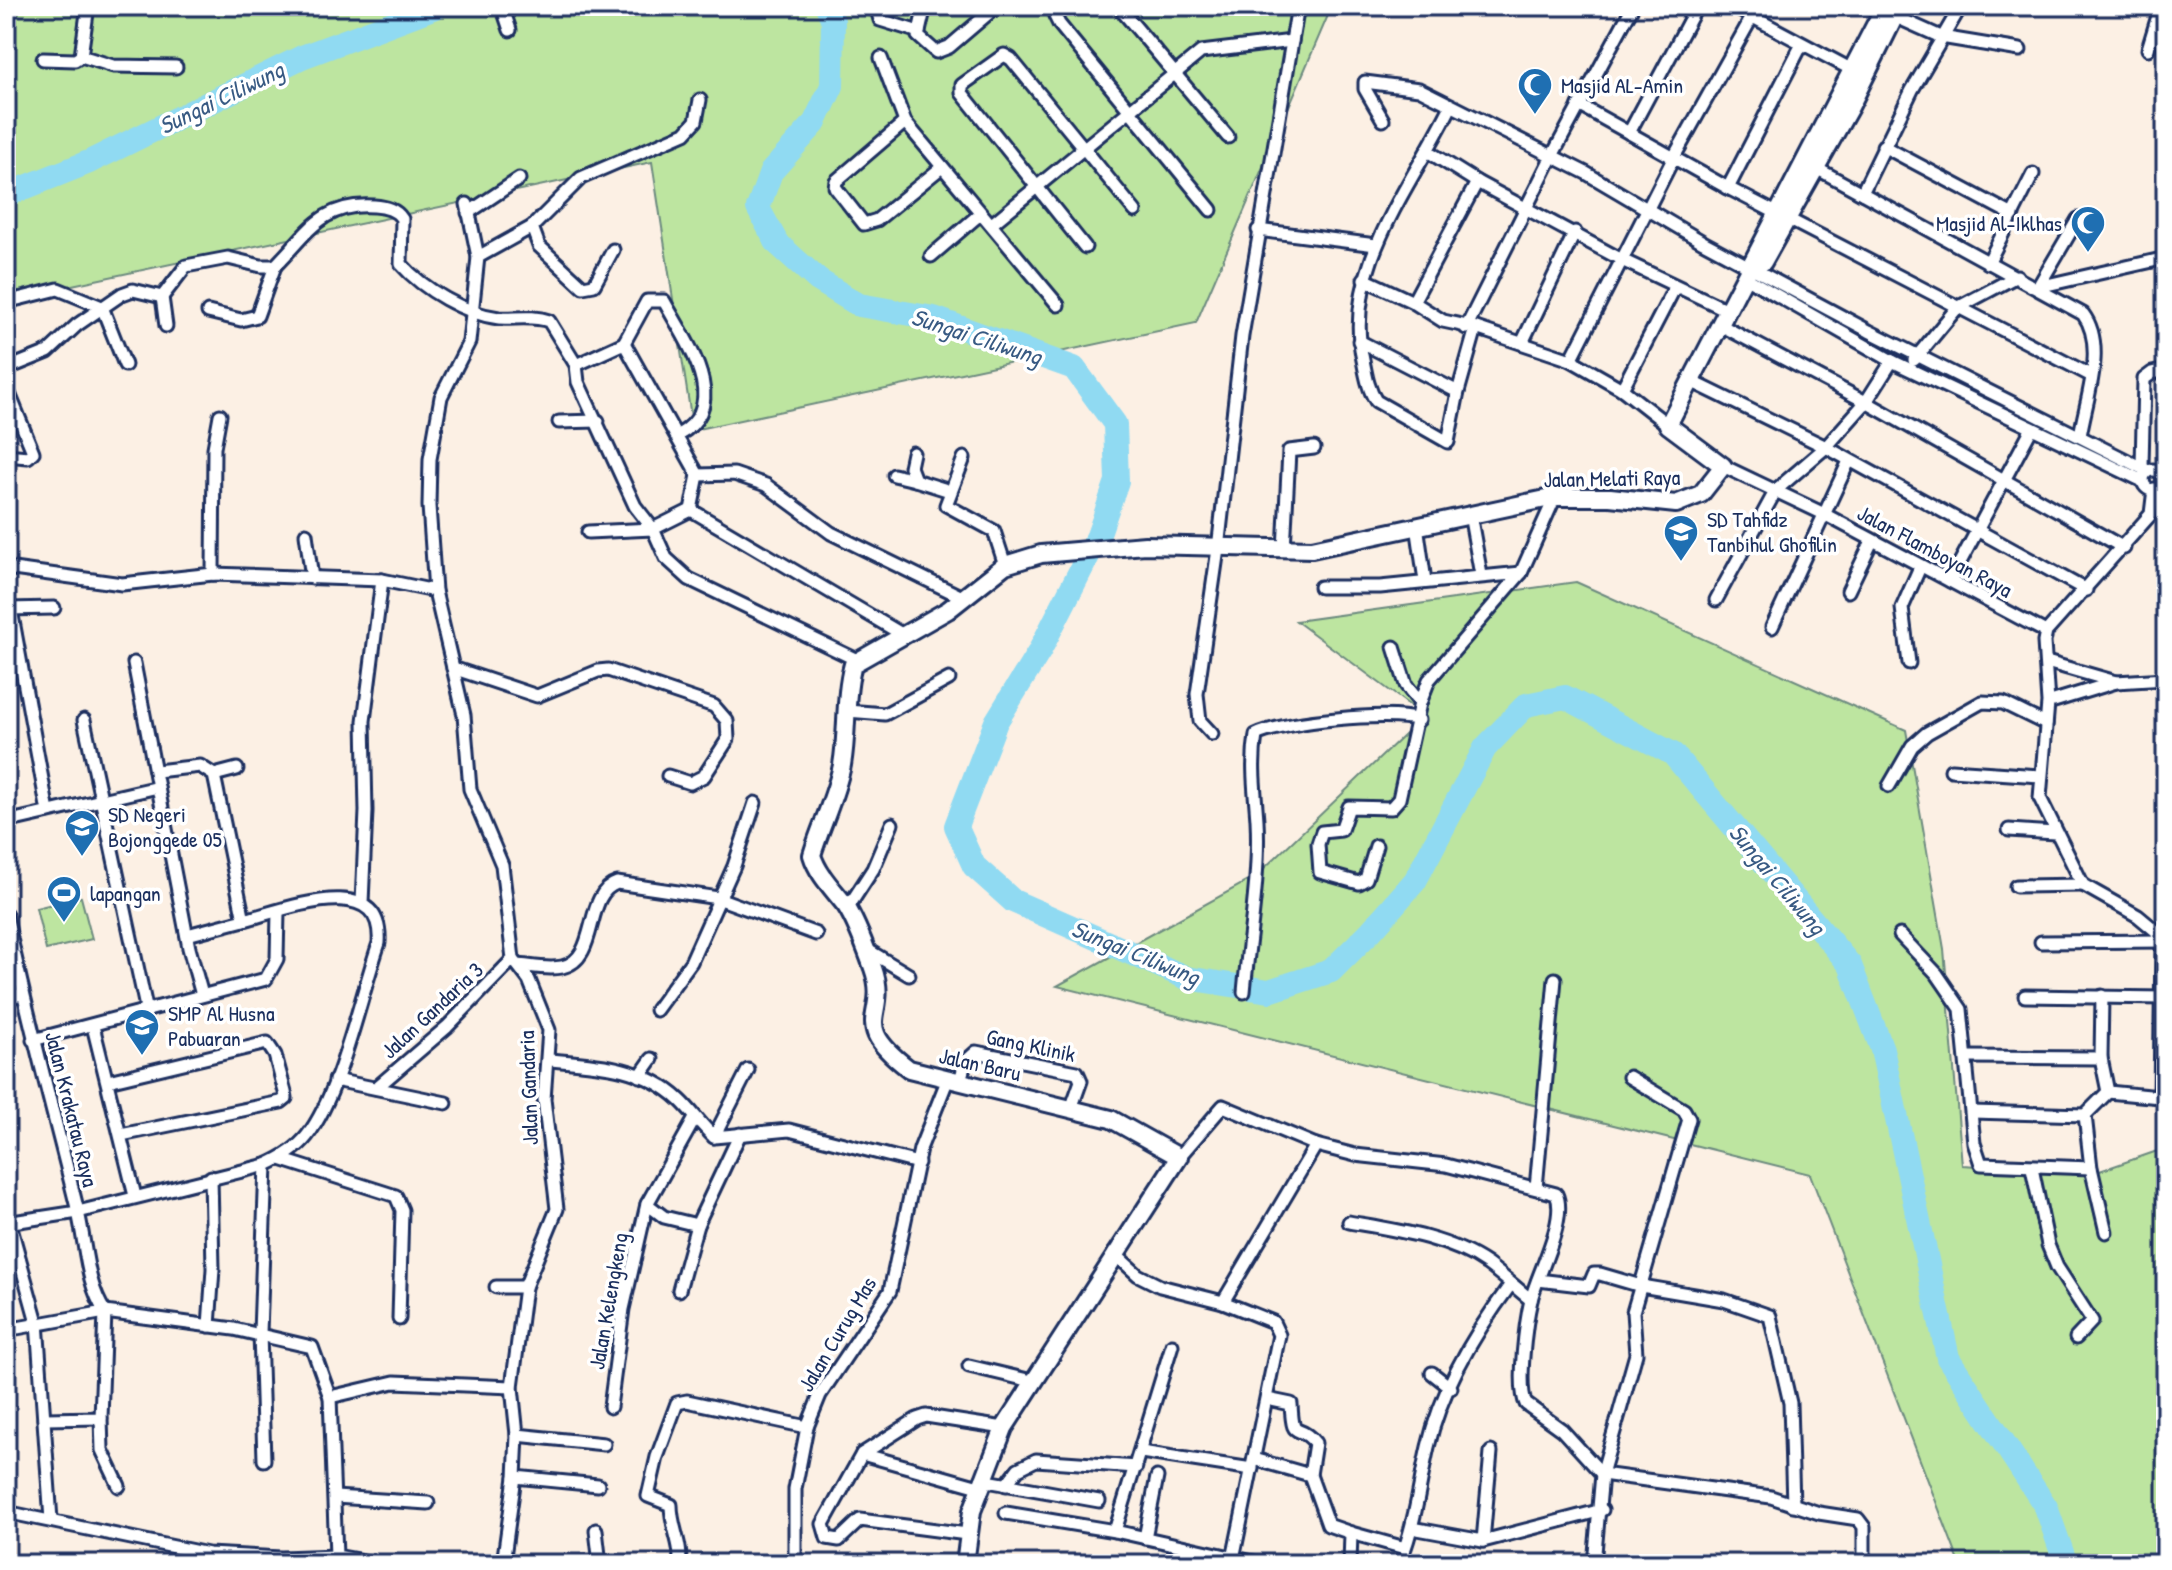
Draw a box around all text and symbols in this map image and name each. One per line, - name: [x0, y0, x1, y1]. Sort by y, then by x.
- water label: Sungai Ciliwung: [153, 52, 290, 142]
- mosque icon: Masjid AL-Amin: [1516, 66, 1554, 116]
- place label: Masjid AL-Amin: [1561, 70, 1683, 100]
- mosque icon: Masjid Al-Iklhas: [2069, 204, 2107, 254]
- place label: Masjid Al-Iklhas: [1936, 208, 2062, 238]
- water label: Sungai Ciliwung: [908, 300, 1047, 373]
- street label: Jalan Melati Raya: [1543, 462, 1681, 494]
- street label: Jalan Flamboyan Raya: [1852, 498, 2018, 605]
- place label: SD Tahfidz Tanbihul Ghofilin: [1707, 504, 1837, 559]
- school or university icon: SD Tahfidz Tanbihul Ghofilin: [1662, 513, 1700, 563]
- place label: SD Negeri Bojonggede 05: [108, 799, 222, 854]
- school or university icon: SD Negeri Bojonggede 05: [63, 808, 101, 858]
- water label: Sungai Ciliwung: [1722, 817, 1834, 943]
- sports icon: lapangan: [45, 874, 83, 924]
- place label: lapangan: [90, 878, 161, 908]
- water label: Sungai Ciliwung: [1067, 912, 1206, 994]
- street label: Jalan Gandaria 3: [374, 955, 490, 1065]
- place label: SMP Al Husna Pabuaran: [168, 998, 275, 1053]
- school or university icon: SMP Al Husna Pabuaran: [123, 1007, 161, 1057]
- street label: Gang Klinik: [984, 1021, 1078, 1069]
- street label: Jalan Krakatau Raya: [38, 1028, 106, 1190]
- street label: Jalan Gandaria: [511, 1030, 545, 1146]
- street label: Jalan Baru: [936, 1040, 1024, 1088]
- street label: Jalan Kelengkeng: [581, 1230, 635, 1372]
- street label: Jalan Curug Mas: [791, 1271, 883, 1397]

